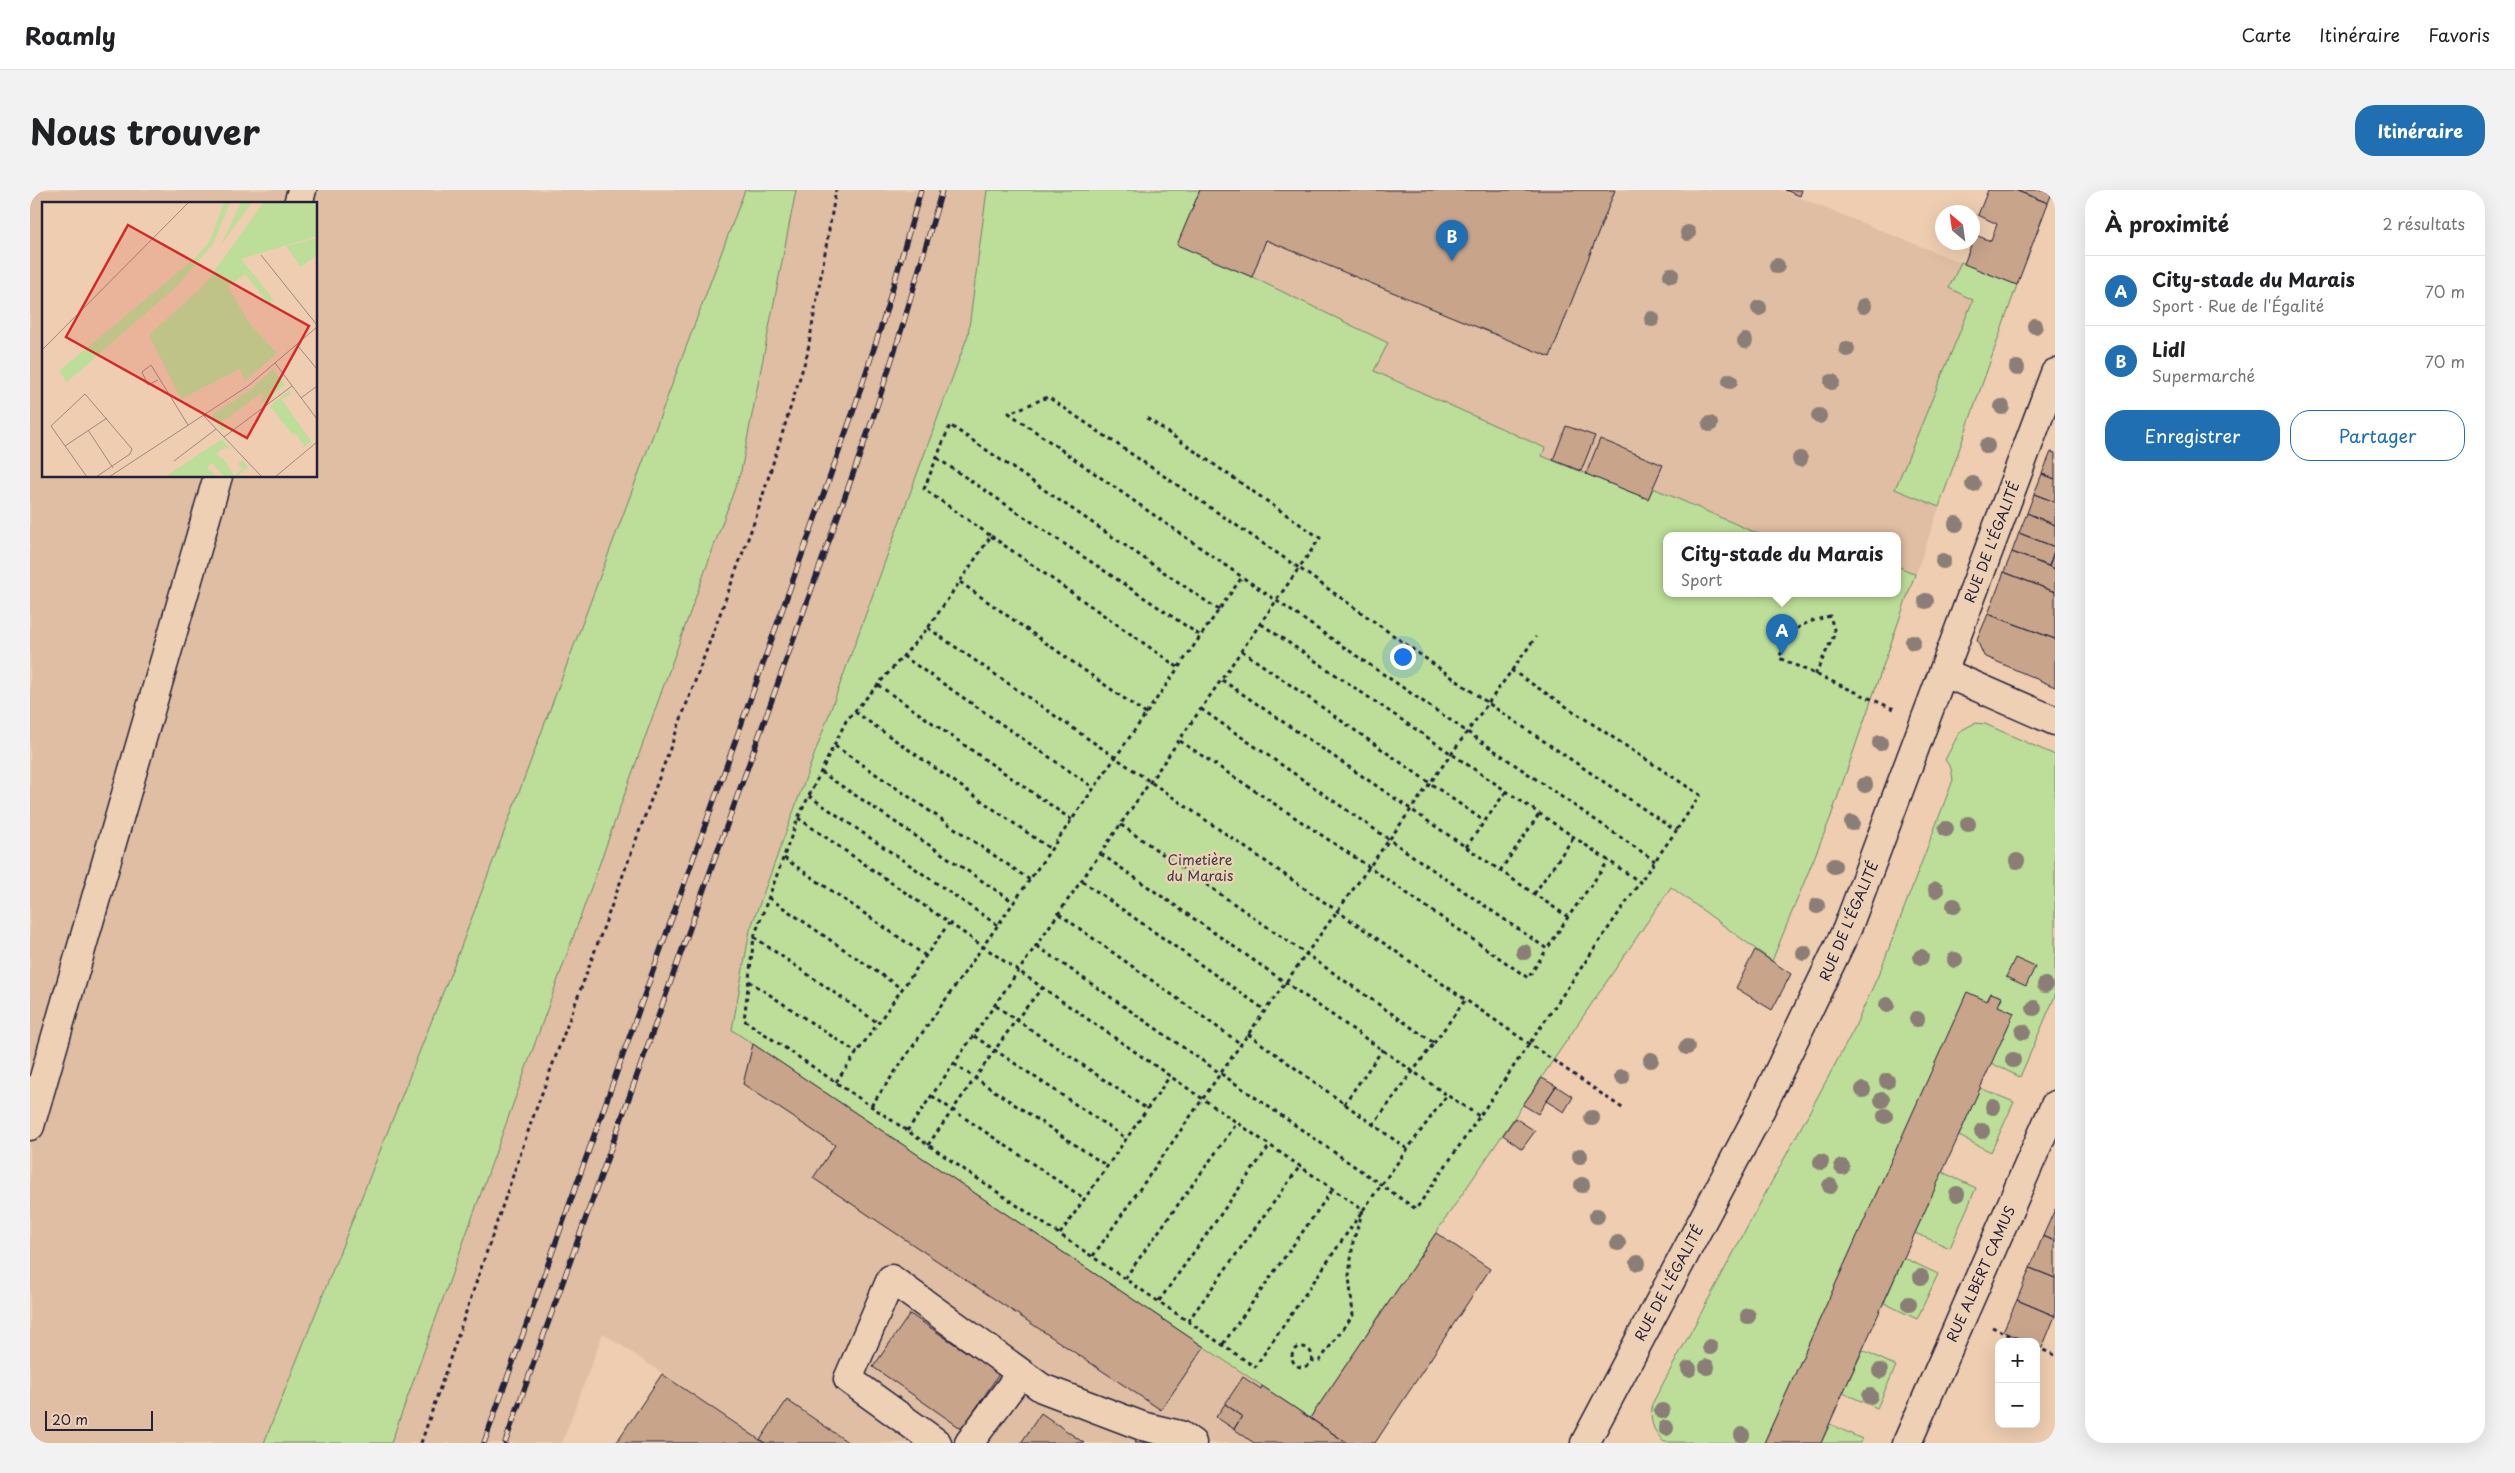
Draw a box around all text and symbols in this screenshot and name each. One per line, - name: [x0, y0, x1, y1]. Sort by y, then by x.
- text: Roamly: [25, 17, 116, 53]
- text: Carte: [2241, 21, 2291, 48]
- text: Itinéraire: [2319, 21, 2400, 48]
- text: Favoris: [2428, 21, 2490, 48]
- text: Nous trouver: [30, 104, 260, 157]
- button: Itinéraire: [2355, 105, 2485, 156]
- inset map: [42, 202, 318, 478]
- north arrow: [1935, 205, 1980, 250]
- text: À proximité: [2105, 207, 2229, 239]
- text: 2 résultats: [2382, 211, 2465, 235]
- pin: B: [1436, 220, 1468, 261]
- text: City-stade du Marais: [2152, 265, 2355, 293]
- text: A: [2115, 279, 2127, 303]
- text: 70 m: [2425, 279, 2465, 303]
- text: Sport · Rue de l'Égalité: [2152, 293, 2324, 317]
- text: Lidl: [2152, 335, 2186, 363]
- text: B: [2116, 349, 2126, 373]
- text: 70 m: [2425, 349, 2465, 373]
- text: Supermarché: [2152, 363, 2255, 387]
- button: Enregistrer: [2105, 410, 2280, 461]
- button: Partager: [2290, 410, 2465, 461]
- street label: RUE DE L'ÉGALITÉ: [1959, 478, 2024, 606]
- popup: [1663, 532, 1901, 597]
- text: City-stade du Marais: [1681, 539, 1883, 567]
- text: Sport: [1681, 567, 1722, 591]
- pin: A: [1766, 614, 1798, 655]
- your location: [1390, 644, 1416, 670]
- park label: Cimetière du Marais: [1167, 849, 1233, 886]
- street label: RUE DE L'ÉGALITÉ: [1814, 857, 1883, 984]
- street label: RUE ALBERT CAMUS: [1941, 1202, 2020, 1345]
- street label: RUE DE L'ÉGALITÉ: [1629, 1221, 1708, 1345]
- map controls: [1995, 1338, 2040, 1428]
- button: +: [1995, 1338, 2040, 1383]
- button: −: [1995, 1383, 2040, 1428]
- scale bar: [45, 1408, 152, 1431]
- text: 20 m: [52, 1409, 88, 1430]

